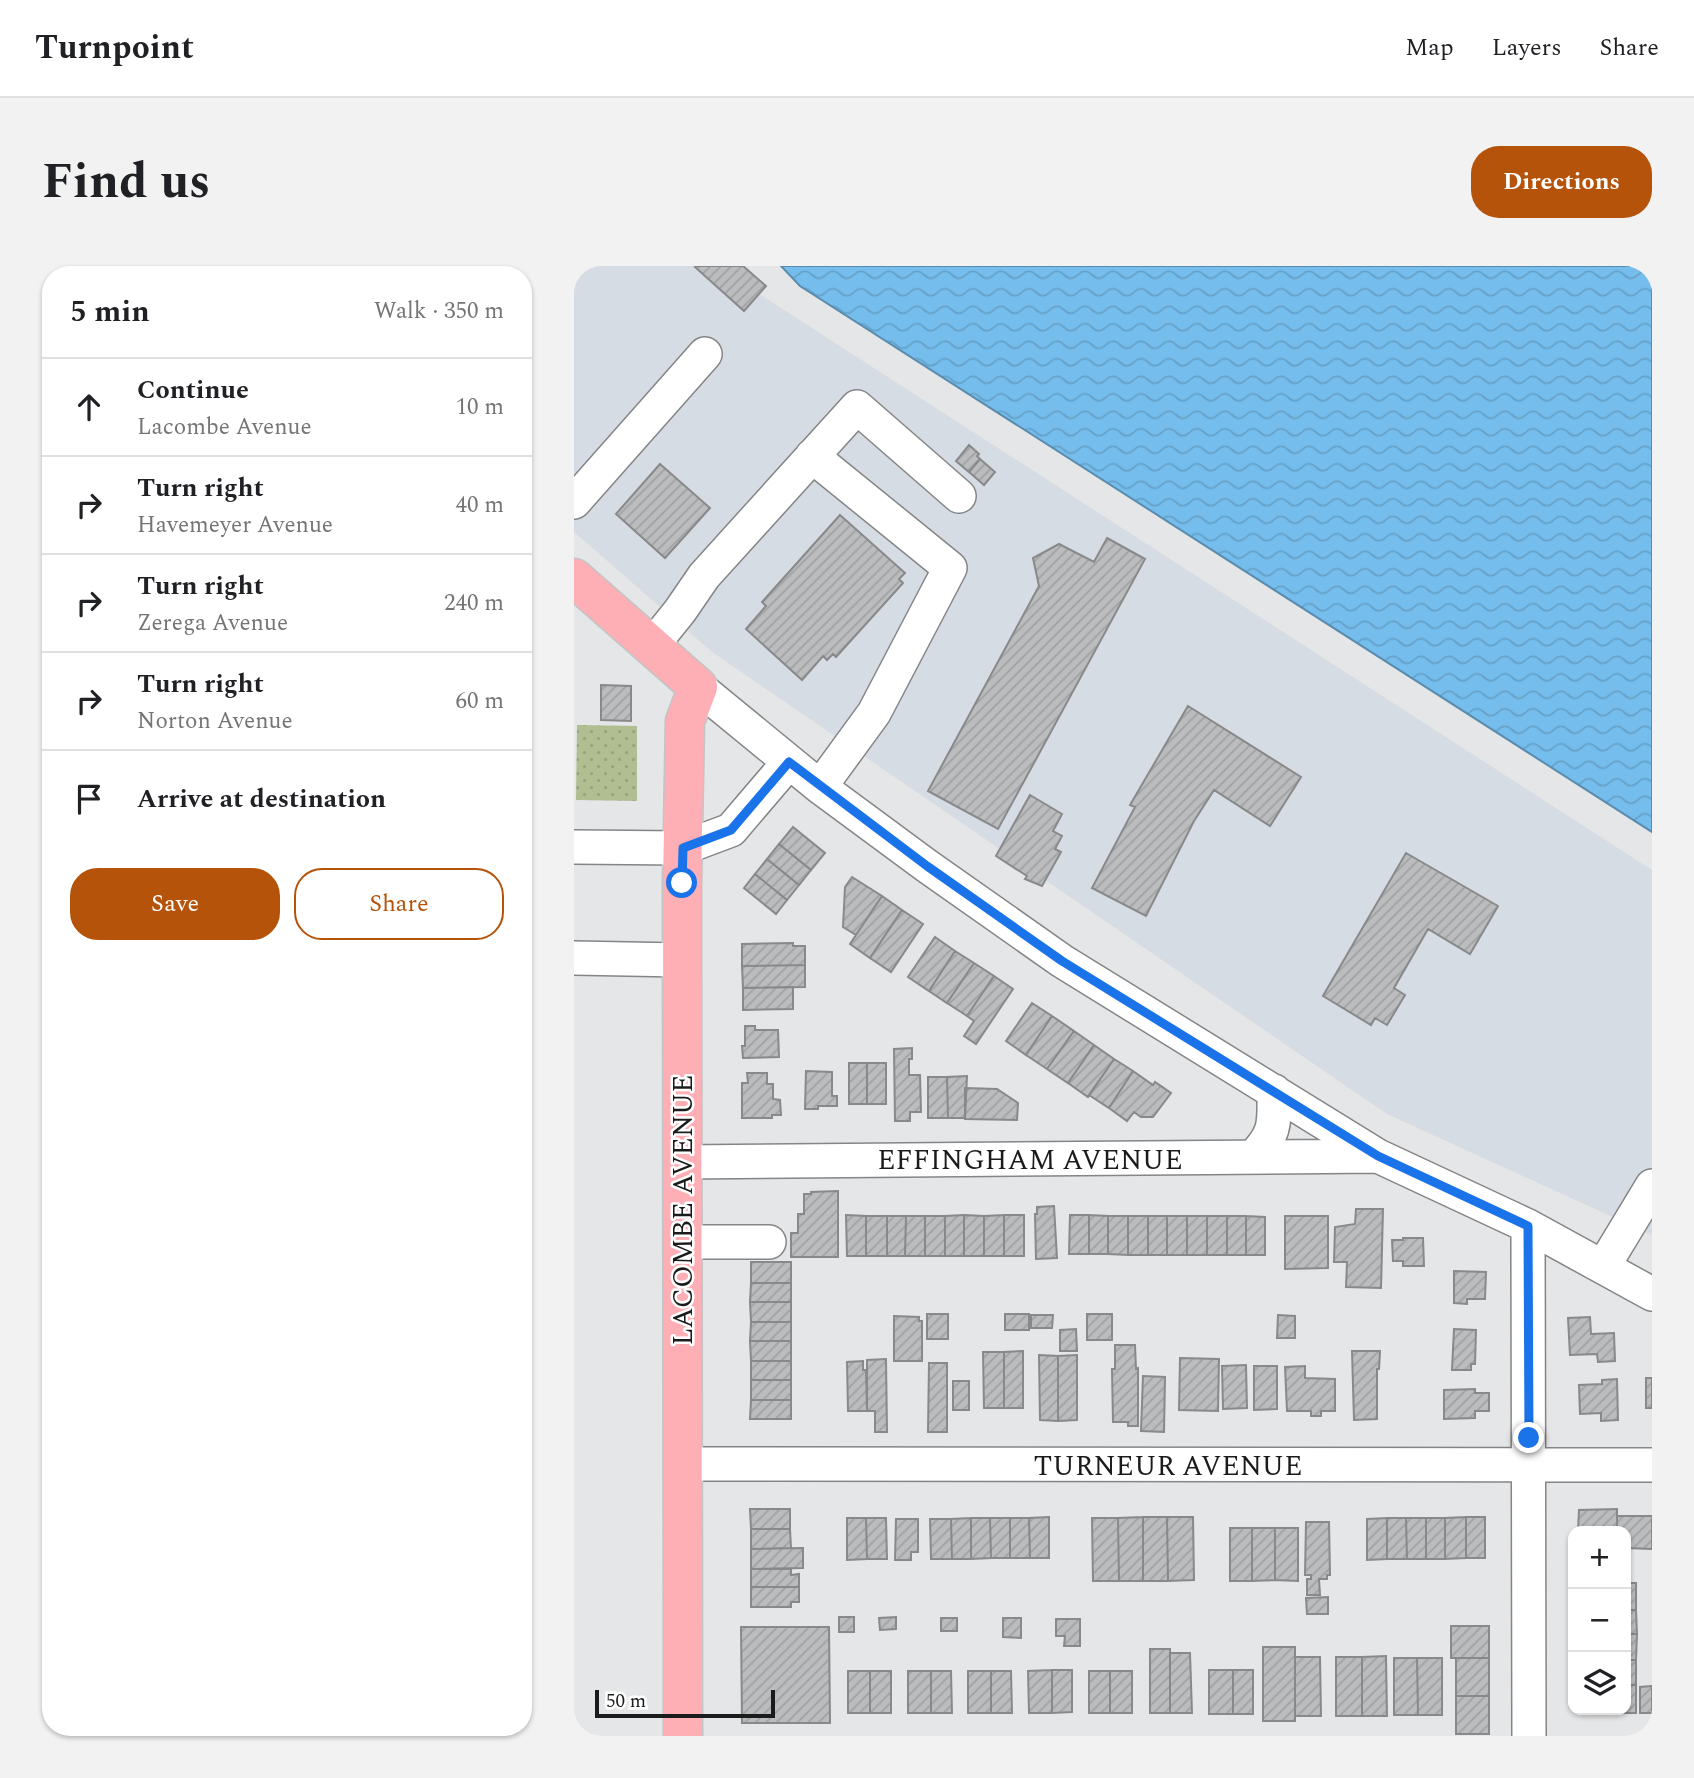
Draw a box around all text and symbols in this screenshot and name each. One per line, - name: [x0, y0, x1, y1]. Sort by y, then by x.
- text: Turnpoint: [35, 23, 194, 73]
- text: Map: [1405, 30, 1454, 66]
- text: Layers: [1492, 30, 1562, 66]
- text: Share: [1600, 30, 1659, 66]
- text: Find us: [42, 145, 210, 220]
- button: Directions: [1471, 146, 1652, 218]
- text: 5 min: [70, 289, 150, 335]
- text: Walk · 350 m: [374, 294, 504, 329]
- text: Continue: [137, 370, 249, 410]
- icon: ahead: [70, 388, 108, 426]
- text: 10 m: [455, 390, 504, 425]
- text: Lacombe Avenue: [137, 410, 312, 445]
- text: Turn right: [137, 468, 264, 508]
- icon: right: [70, 486, 108, 524]
- text: 40 m: [455, 488, 504, 523]
- text: Havemeyer Avenue: [137, 508, 333, 543]
- text: Turn right: [137, 566, 264, 606]
- icon: right: [70, 584, 108, 622]
- text: 240 m: [444, 586, 504, 621]
- text: Zerega Avenue: [137, 606, 288, 641]
- text: Turn right: [137, 664, 264, 704]
- icon: right: [70, 682, 108, 720]
- text: 60 m: [455, 684, 504, 719]
- text: Norton Avenue: [137, 704, 293, 739]
- text: Arrive at destination: [137, 779, 386, 819]
- icon: arrive: [70, 780, 108, 818]
- route start: [666, 867, 697, 898]
- button: Save: [70, 868, 280, 940]
- button: Share: [294, 868, 504, 940]
- street label: LACOMBE AVENUE: [662, 1074, 705, 1346]
- street label: EFFINGHAM AVENUE: [877, 1139, 1183, 1182]
- route end: [1513, 1422, 1544, 1453]
- street label: TURNEUR AVENUE: [1034, 1445, 1303, 1488]
- map controls: [1568, 1526, 1631, 1715]
- button: +: [1568, 1526, 1631, 1589]
- button: −: [1568, 1589, 1631, 1652]
- button: layers: [1568, 1652, 1631, 1715]
- scale bar: [595, 1687, 775, 1719]
- text: 50 m: [606, 1687, 646, 1716]

